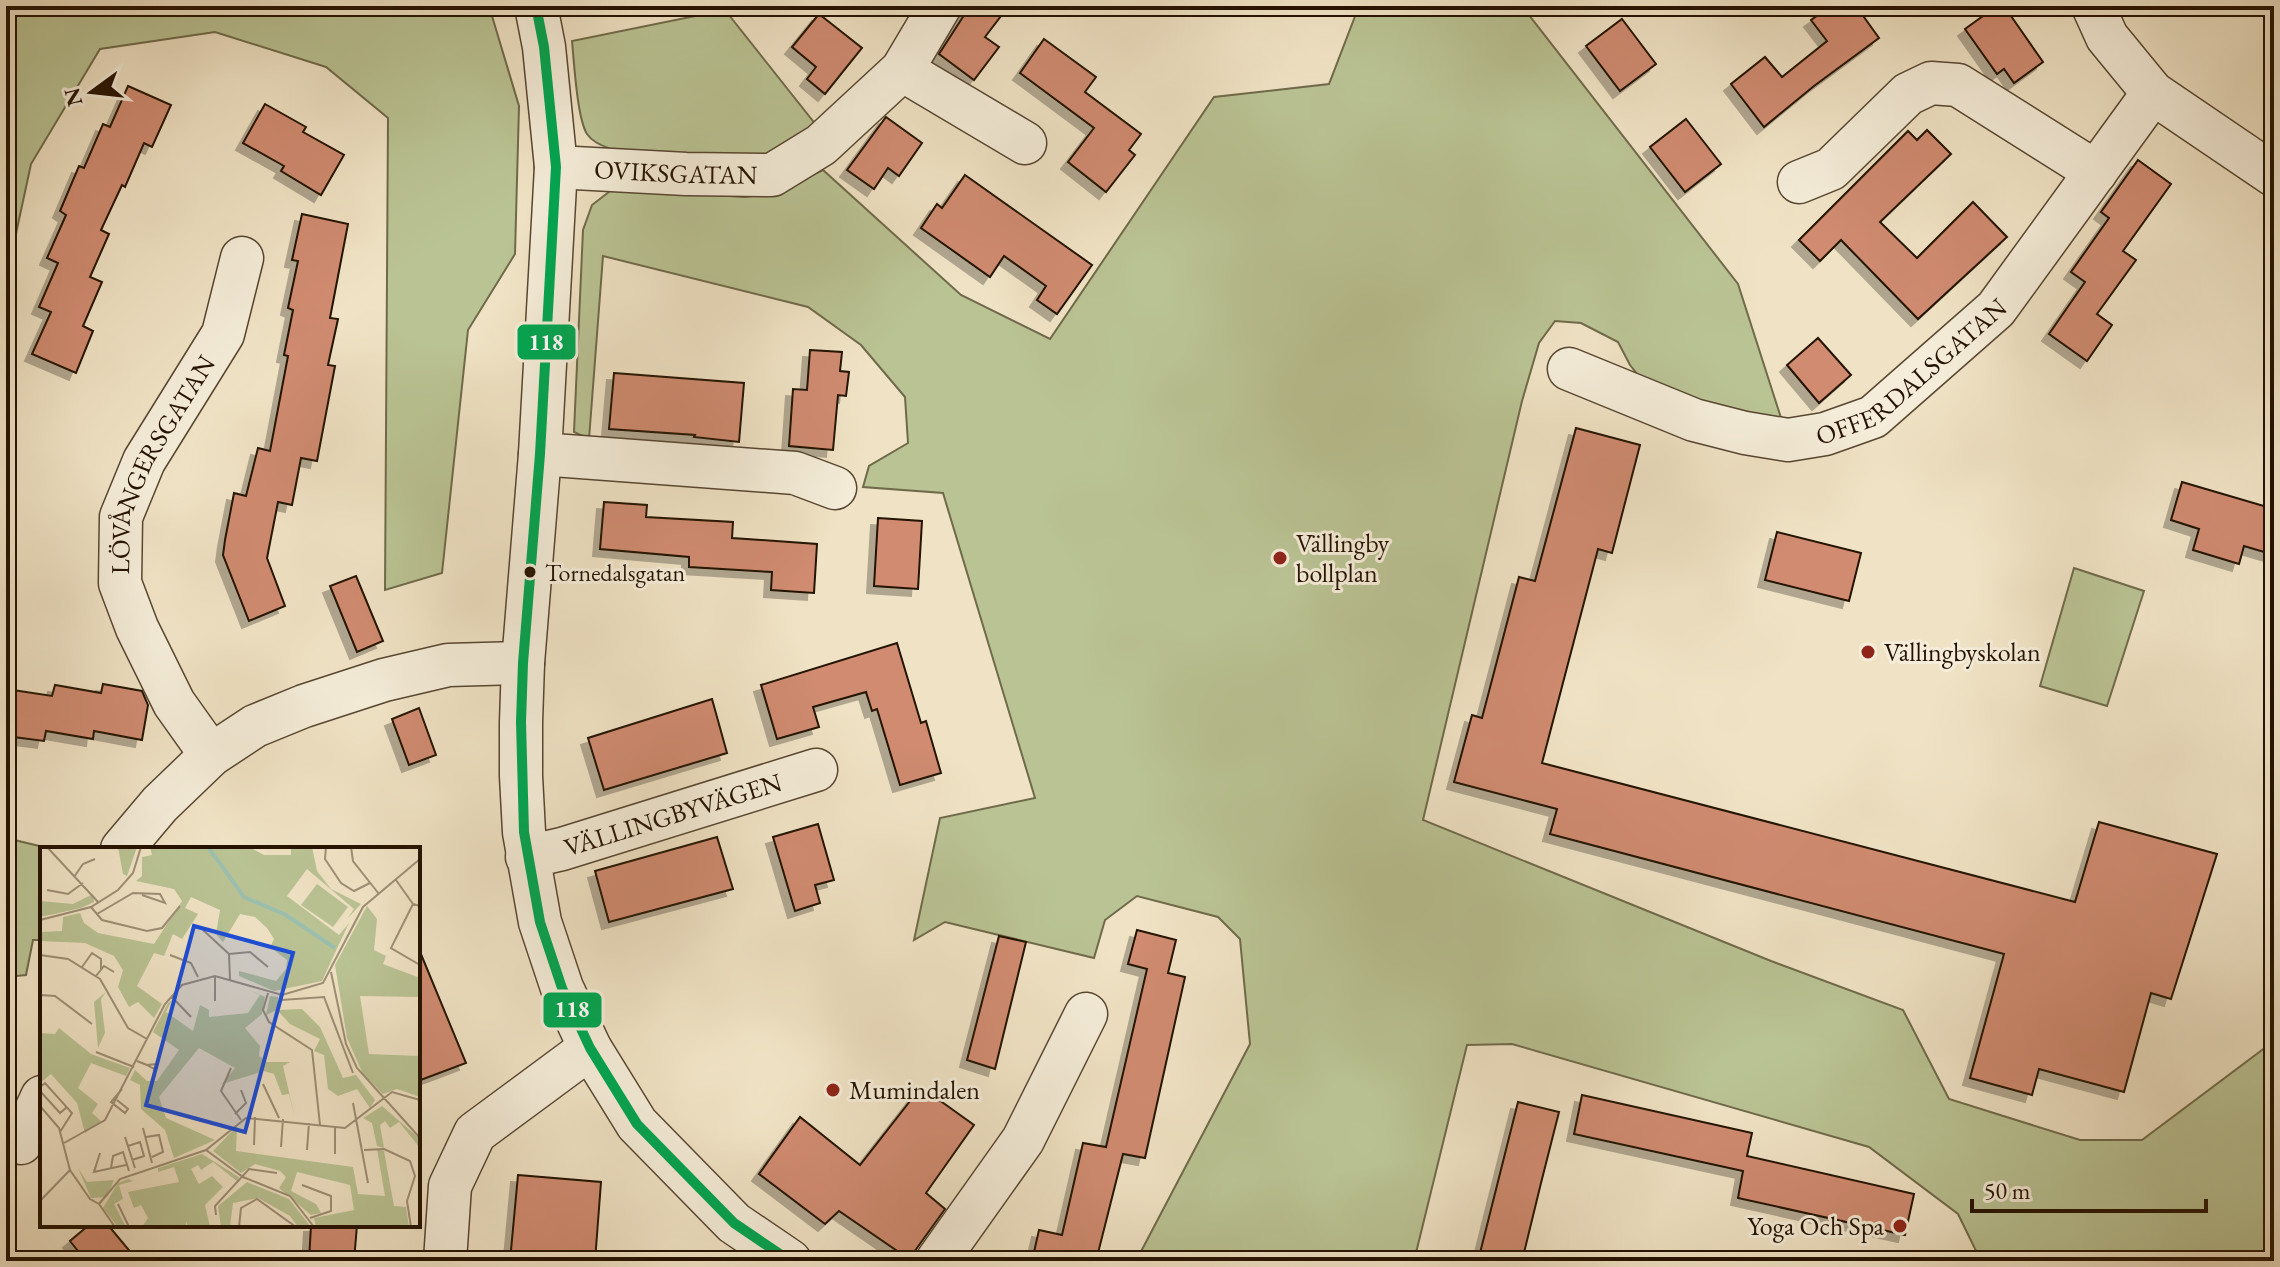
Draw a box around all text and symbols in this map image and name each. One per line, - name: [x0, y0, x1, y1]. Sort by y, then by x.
- north arrow: [52, 52, 132, 132]
- text: N: [57, 85, 89, 109]
- street label: OVIKSGATAN: [593, 152, 758, 192]
- street label: OFFERDALSGATAN: [1811, 290, 2014, 453]
- line badge: 118: [516, 323, 577, 361]
- text: 118: [529, 328, 563, 357]
- street label: LÖVÅNGERSGATAN: [103, 348, 223, 575]
- place label: Vällingby bollplan: [1296, 526, 1390, 590]
- marker: Vällingby bollplan: [1271, 549, 1289, 567]
- place label: Tornedalsgatan: [545, 557, 686, 588]
- marker: Tornedalsgatan: [522, 564, 538, 580]
- place label: Vällingbyskolan: [1884, 635, 2041, 669]
- marker: Vällingbyskolan: [1859, 643, 1877, 661]
- street label: VÄLLINGBYVÄGEN: [560, 765, 786, 864]
- inset map: [40, 847, 420, 1227]
- line badge: 118: [542, 991, 603, 1029]
- text: 118: [555, 995, 589, 1024]
- place label: Mumindalen: [849, 1073, 980, 1107]
- marker: Mumindalen: [824, 1081, 842, 1099]
- scale bar: [1972, 1163, 2206, 1213]
- text: 50 m: [1984, 1175, 2031, 1206]
- place label: Yoga Och Spa: [1747, 1209, 1885, 1243]
- marker: Yoga Och Spa: [1891, 1217, 1909, 1235]

